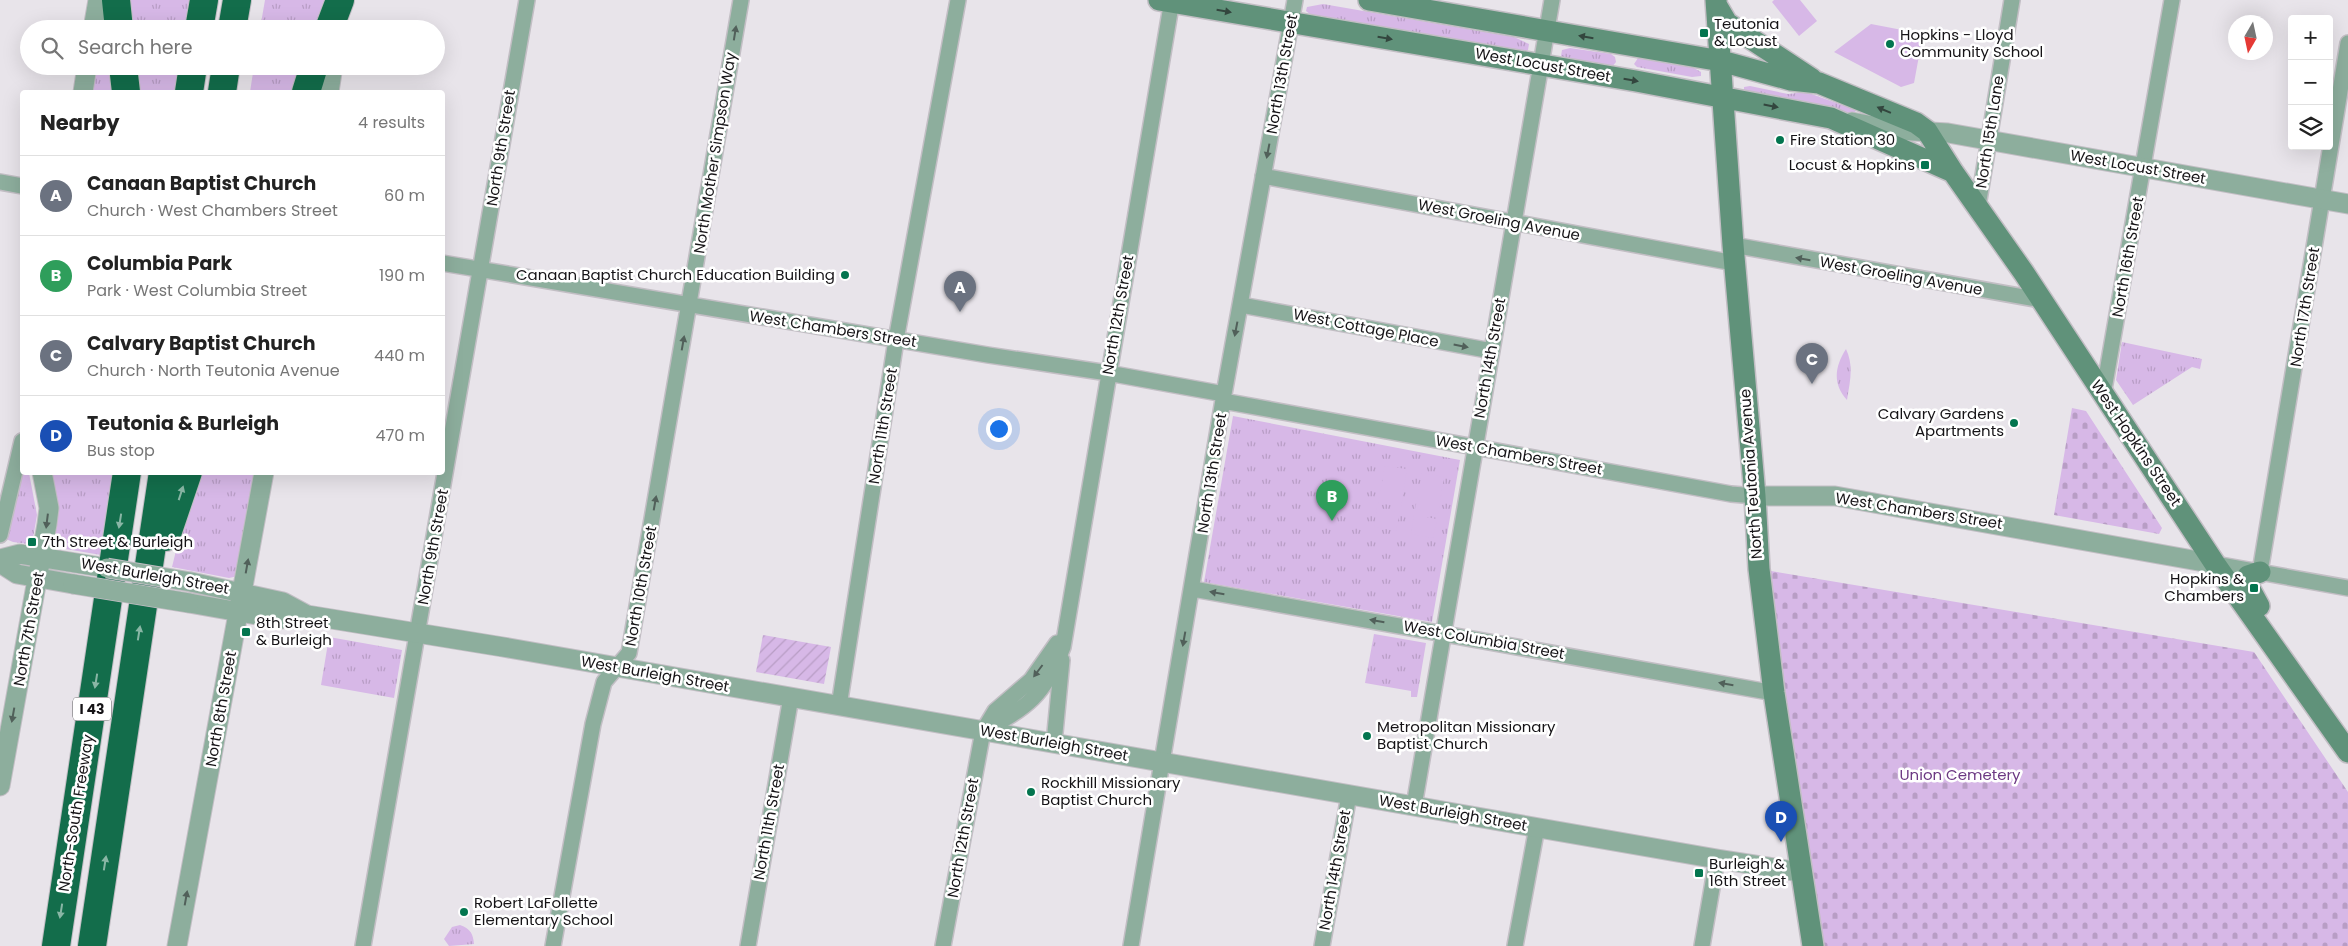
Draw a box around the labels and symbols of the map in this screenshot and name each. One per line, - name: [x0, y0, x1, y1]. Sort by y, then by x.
- one-way arrow: [1217, 8, 1233, 16]
- street label: North 13th Street: [1261, 12, 1302, 136]
- place label: Teutonia & Locust: [1714, 13, 1780, 51]
- north arrow: [2228, 15, 2273, 60]
- one-way arrow: [732, 24, 740, 40]
- place label: Hopkins - Lloyd Community School: [1900, 24, 2043, 62]
- marker: Teutonia & Locust: [1698, 27, 1710, 39]
- one-way arrow: [1578, 33, 1594, 41]
- one-way arrow: [1377, 35, 1393, 43]
- marker: Hopkins - Lloyd Community School: [1884, 38, 1896, 50]
- street label: West Locust Street: [1474, 42, 1612, 87]
- street label: North Mother Simpson Way: [688, 50, 741, 255]
- street label: North 15th Lane: [1970, 74, 2009, 190]
- one-way arrow: [1623, 77, 1639, 85]
- street label: North 9th Street: [481, 88, 520, 207]
- one-way arrow: [1764, 102, 1779, 110]
- one-way arrow: [1876, 105, 1891, 113]
- place label: Fire Station 30: [1790, 129, 1895, 150]
- marker: Fire Station 30: [1774, 134, 1786, 146]
- one-way arrow: [1263, 144, 1271, 160]
- street label: West Locust Street: [2069, 144, 2207, 189]
- place label: Locust & Hopkins: [1789, 154, 1915, 175]
- marker: Locust & Hopkins: [1919, 159, 1931, 171]
- street label: West Groeling Avenue: [1416, 193, 1582, 246]
- street label: North 16th Street: [2107, 195, 2148, 319]
- street label: North 17th Street: [2285, 246, 2324, 368]
- street label: West Groeling Avenue: [1818, 251, 1984, 300]
- street label: North 12th Street: [1097, 253, 1138, 376]
- one-way arrow: [1794, 254, 1810, 262]
- place label: Canaan Baptist Church Education Building: [516, 264, 835, 285]
- marker: Canaan Baptist Church Education Building: [839, 269, 851, 281]
- pin: A: [944, 271, 976, 312]
- street label: North 14th Street: [1469, 296, 1510, 420]
- street label: West Cottage Place: [1292, 303, 1441, 352]
- street label: West Chambers Street: [748, 305, 918, 352]
- one-way arrow: [1232, 321, 1240, 337]
- one-way arrow: [680, 335, 688, 351]
- one-way arrow: [1453, 342, 1469, 350]
- pin: C: [1796, 343, 1828, 384]
- street label: North 11th Street: [863, 366, 902, 486]
- street label: West Hopkins Street: [2086, 375, 2187, 510]
- street label: North Teutonia Avenue: [1734, 388, 1767, 560]
- place label: Calvary Gardens Apartments: [1878, 403, 2004, 441]
- street label: North 13th Street: [1192, 411, 1231, 535]
- your location: [986, 416, 1012, 442]
- marker: Calvary Gardens Apartments: [2008, 417, 2020, 429]
- street label: West Chambers Street: [1434, 430, 1604, 480]
- pin: B: [1316, 480, 1348, 521]
- one-way arrow: [178, 485, 185, 500]
- street label: North 9th Street: [412, 487, 453, 606]
- street label: West Chambers Street: [1834, 487, 2004, 534]
- one-way arrow: [652, 495, 660, 511]
- one-way arrow: [43, 513, 51, 529]
- one-way arrow: [116, 513, 124, 529]
- street label: North 10th Street: [620, 524, 661, 648]
- place label: 7th Street & Burleigh: [42, 531, 193, 552]
- marker: 7th Street & Burleigh: [26, 536, 38, 548]
- street label: West Burleigh Street: [79, 552, 231, 599]
- one-way arrow: [244, 558, 252, 574]
- place label: Hopkins & Chambers: [2164, 568, 2244, 606]
- street label: North 7th Street: [8, 570, 49, 688]
- marker: Hopkins & Chambers: [2248, 582, 2260, 594]
- one-way arrow: [1208, 588, 1224, 596]
- place label: 8th Street & Burleigh: [256, 612, 332, 650]
- street label: West Columbia Street: [1402, 615, 1566, 664]
- one-way arrow: [1368, 616, 1384, 624]
- one-way arrow: [136, 625, 144, 641]
- marker: 8th Street & Burleigh: [240, 626, 252, 638]
- one-way arrow: [1180, 631, 1188, 647]
- street label: North 8th Street: [200, 649, 241, 768]
- street label: West Burleigh Street: [579, 650, 731, 697]
- one-way arrow: [1032, 665, 1043, 678]
- one-way arrow: [91, 674, 99, 690]
- one-way arrow: [1718, 680, 1734, 688]
- road number: I 43: [73, 698, 111, 721]
- one-way arrow: [9, 707, 17, 723]
- place label: Metropolitan Missionary Baptist Church: [1377, 716, 1556, 754]
- street label: West Burleigh Street: [978, 719, 1130, 766]
- marker: Metropolitan Missionary Baptist Church: [1361, 730, 1373, 742]
- street label: North-South Freeway: [53, 732, 98, 893]
- street label: North 11th Street: [748, 762, 789, 882]
- park label: Union Cemetery: [1899, 764, 2021, 785]
- place label: Rockhill Missionary Baptist Church: [1041, 772, 1181, 810]
- street label: North 12th Street: [942, 776, 983, 899]
- marker: Rockhill Missionary Baptist Church: [1025, 786, 1037, 798]
- street label: West Burleigh Street: [1377, 789, 1529, 836]
- pin: D: [1765, 801, 1797, 842]
- street label: North 14th Street: [1314, 808, 1355, 932]
- place label: Burleigh & 16th Street: [1709, 853, 1786, 891]
- one-way arrow: [101, 855, 109, 871]
- marker: Burleigh & 16th Street: [1693, 867, 1705, 879]
- one-way arrow: [182, 890, 190, 906]
- place label: Robert LaFollette Elementary School: [474, 892, 613, 930]
- one-way arrow: [57, 904, 65, 920]
- marker: Robert LaFollette Elementary School: [458, 906, 470, 918]

